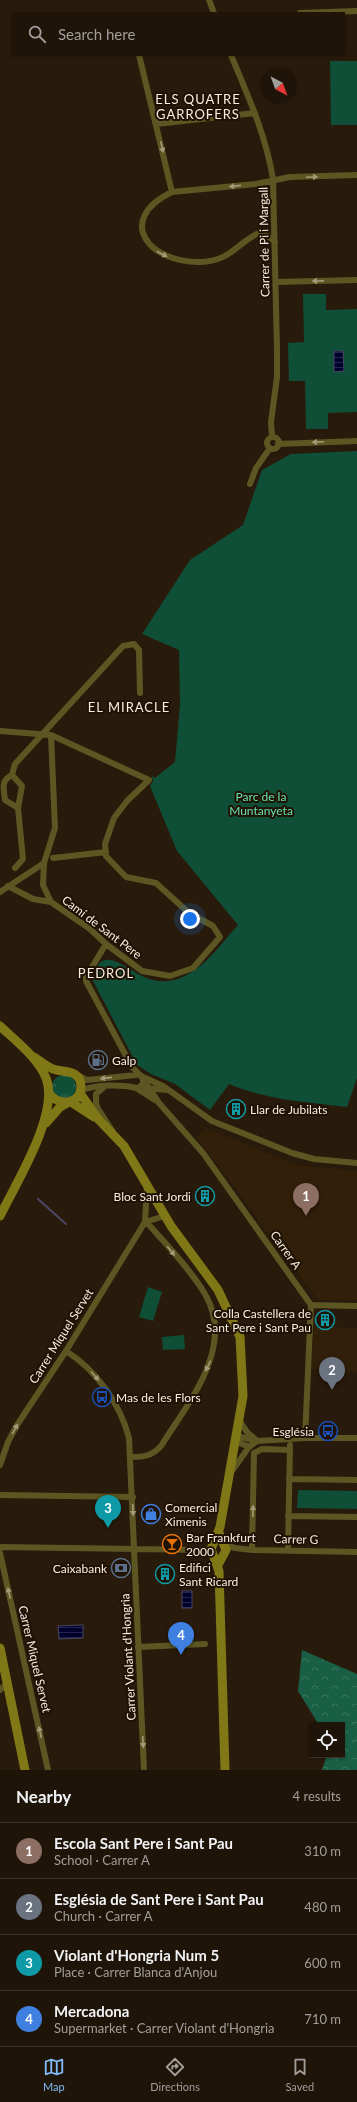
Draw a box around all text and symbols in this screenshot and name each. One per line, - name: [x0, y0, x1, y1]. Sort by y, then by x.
- search box: [12, 12, 345, 56]
- icon: search: [26, 23, 48, 45]
- text: Search here: [58, 25, 135, 43]
- north arrow: [261, 68, 297, 104]
- district label: ELS QUATRE GARROFERS: [155, 91, 241, 122]
- one-way arrow: [159, 141, 165, 153]
- one-way arrow: [306, 173, 318, 180]
- one-way arrow: [229, 182, 241, 189]
- street label: Carrer de Pi i Margall: [256, 187, 272, 297]
- one-way arrow: [156, 251, 168, 258]
- one-way arrow: [311, 278, 324, 284]
- one-way arrow: [312, 439, 324, 446]
- district label: EL MIRACLE: [88, 699, 170, 715]
- park label: Parc de la Muntanyeta: [229, 789, 293, 818]
- street label: Camí de Sant Pere: [59, 892, 145, 962]
- your location: [180, 909, 200, 929]
- district label: PEDROL: [78, 965, 134, 981]
- fuel station icon: Galp: [87, 1049, 109, 1071]
- place label: Galp: [112, 1053, 137, 1068]
- one-way arrow: [100, 1075, 112, 1081]
- building icon: Llar de Jubilats: [225, 1098, 247, 1120]
- place label: Llar de Jubilats: [250, 1102, 327, 1117]
- pin: 1: [293, 1183, 319, 1216]
- building icon: Bloc Sant Jordi: [194, 1185, 216, 1207]
- place label: Bloc Sant Jordi: [114, 1189, 191, 1204]
- street label: Carrer A: [267, 1228, 305, 1273]
- one-way arrow: [167, 1245, 175, 1256]
- street label: Carrer Miquel Servet: [26, 1285, 97, 1386]
- place label: Colla Castellera de Sant Pere i Sant Pau: [206, 1306, 311, 1335]
- building icon: Colla Castellera de Sant Pere i Sant Pau: [314, 1309, 336, 1331]
- pin: 2: [319, 1357, 345, 1390]
- one-way arrow: [205, 1360, 211, 1372]
- one-way arrow: [90, 1371, 99, 1382]
- bus stop icon: Mas de les Flors: [91, 1386, 113, 1408]
- place label: Mas de les Flors: [116, 1390, 201, 1405]
- bus stop icon: Església: [317, 1420, 339, 1442]
- one-way arrow: [12, 1423, 18, 1435]
- place label: Església: [273, 1424, 314, 1439]
- pin: 3: [95, 1495, 121, 1528]
- place label: Comercial Ximenis: [165, 1500, 217, 1529]
- shop icon: Comercial Ximenis: [140, 1503, 162, 1525]
- one-way arrow: [130, 1504, 136, 1517]
- one-way arrow: [250, 1504, 256, 1517]
- place label: Bar Frankfurt 2000: [186, 1530, 256, 1559]
- street label: Carrer G: [273, 1531, 319, 1547]
- bar icon: Bar Frankfurt 2000: [161, 1533, 183, 1555]
- bank icon: Caixabank: [110, 1557, 132, 1579]
- place label: Edifici Sant Ricard: [179, 1560, 238, 1589]
- place label: Caixabank: [53, 1561, 108, 1576]
- building icon: Edifici Sant Ricard: [154, 1563, 176, 1585]
- one-way arrow: [5, 1587, 11, 1599]
- street label: Carrer Violant d'Hongria: [117, 1593, 139, 1721]
- street label: Carrer Miquel Servet: [15, 1604, 55, 1715]
- pin: 4: [168, 1622, 194, 1655]
- map controls: [309, 1722, 345, 1758]
- button: locate: [309, 1722, 345, 1758]
- one-way arrow: [36, 1726, 42, 1738]
- one-way arrow: [140, 1736, 147, 1748]
- text: Nearby: [16, 1786, 71, 1807]
- text: 4 results: [293, 1788, 341, 1804]
- text: Escola Sant Pere i Sant Pau: [54, 1834, 233, 1852]
- text: 1: [25, 1843, 33, 1859]
- text: 310 m: [304, 1843, 341, 1859]
- text: School · Carrer A: [54, 1852, 150, 1868]
- text: Església de Sant Pere i Sant Pau: [54, 1890, 264, 1908]
- text: 2: [25, 1899, 33, 1915]
- text: 480 m: [304, 1899, 341, 1915]
- text: Church · Carrer A: [54, 1908, 153, 1924]
- text: Violant d'Hongria Num 5: [54, 1946, 219, 1964]
- text: 3: [25, 1955, 33, 1971]
- text: 600 m: [304, 1955, 341, 1971]
- text: Place · Carrer Blanca d'Anjou: [54, 1964, 217, 1980]
- text: Mercadona: [54, 2002, 129, 2020]
- text: 4: [25, 2011, 33, 2027]
- text: 710 m: [304, 2011, 341, 2027]
- text: Supermarket · Carrer Violant d'Hongria: [54, 2020, 275, 2036]
- tab: Map: [43, 2056, 65, 2093]
- tab: Directions: [150, 2056, 200, 2093]
- tab: Saved: [285, 2056, 314, 2093]

